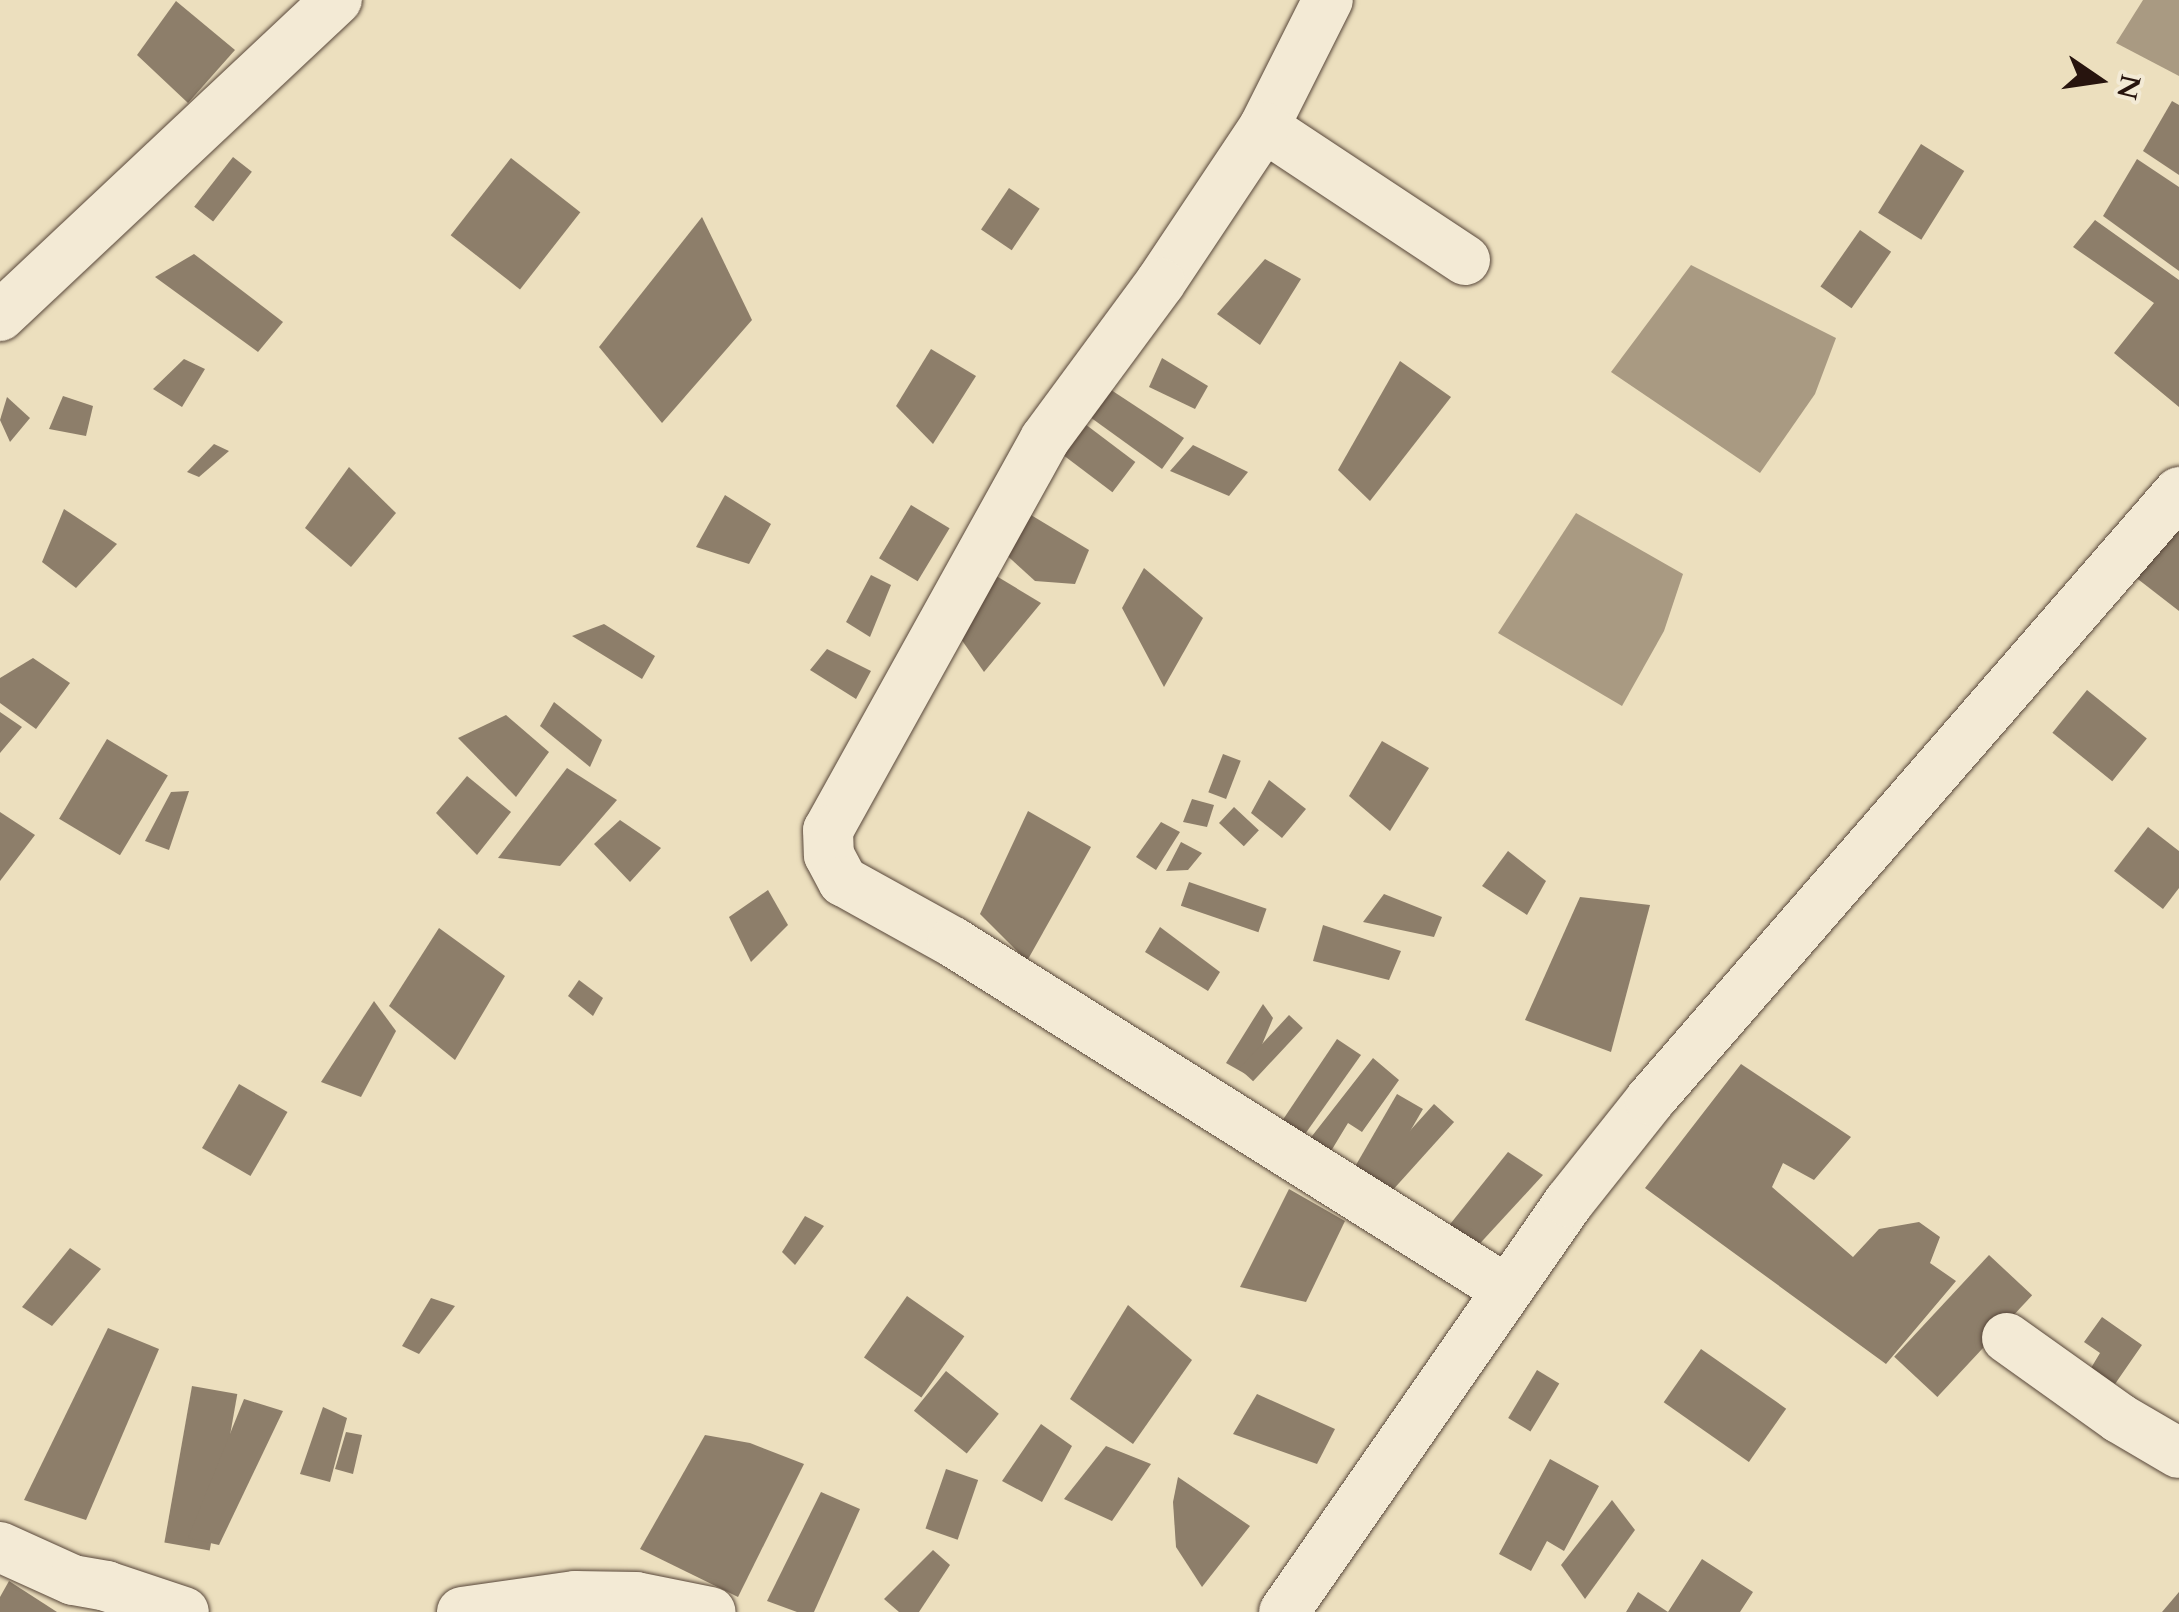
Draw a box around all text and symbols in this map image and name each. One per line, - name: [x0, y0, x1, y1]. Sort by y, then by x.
- north arrow: [2049, 30, 2149, 130]
- text: N: [2107, 71, 2149, 103]

